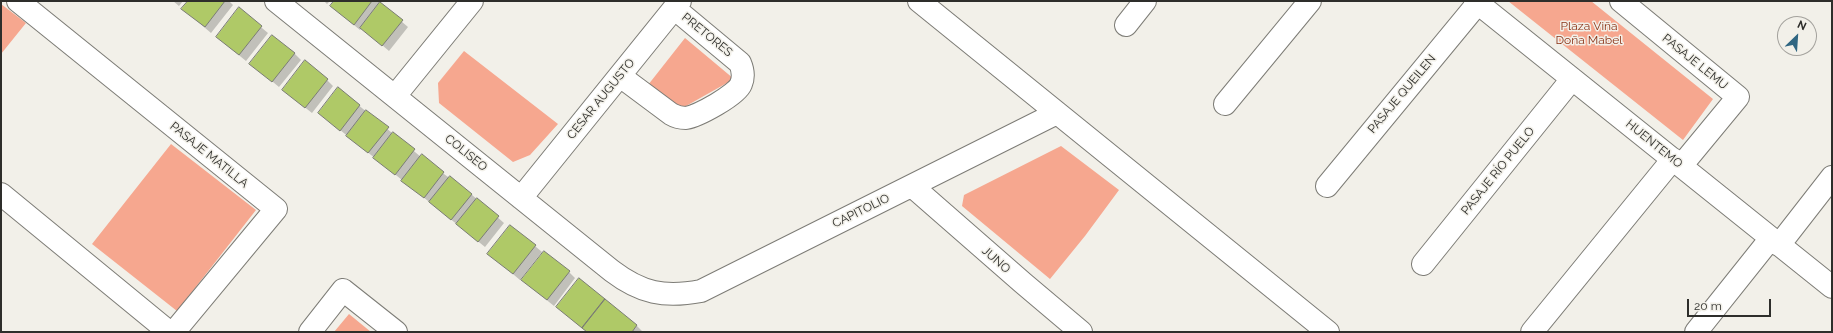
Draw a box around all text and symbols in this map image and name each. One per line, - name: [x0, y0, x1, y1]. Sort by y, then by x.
- street label: PRETORES: [679, 10, 735, 60]
- north arrow: [1777, 16, 1817, 56]
- text: N: [1795, 18, 1808, 33]
- park label: Plaza Viña Doña Mabel: [1555, 19, 1623, 47]
- street label: PASAJE LEMU: [1659, 31, 1731, 93]
- street label: PASAJE QUEILEN: [1365, 52, 1439, 136]
- street label: CESAR AUGUSTO: [564, 56, 638, 142]
- street label: HUENTEMO: [1623, 117, 1685, 171]
- street label: PASAJE MATILLA: [167, 119, 251, 191]
- street label: PASAJE RÍO PUELO: [1458, 124, 1538, 218]
- street label: COLISEO: [442, 131, 490, 175]
- street label: CAPITOLIO: [830, 191, 892, 231]
- street label: JUNO: [979, 244, 1013, 276]
- scale bar: [1689, 291, 1773, 317]
- text: 20 m: [1694, 299, 1722, 313]

